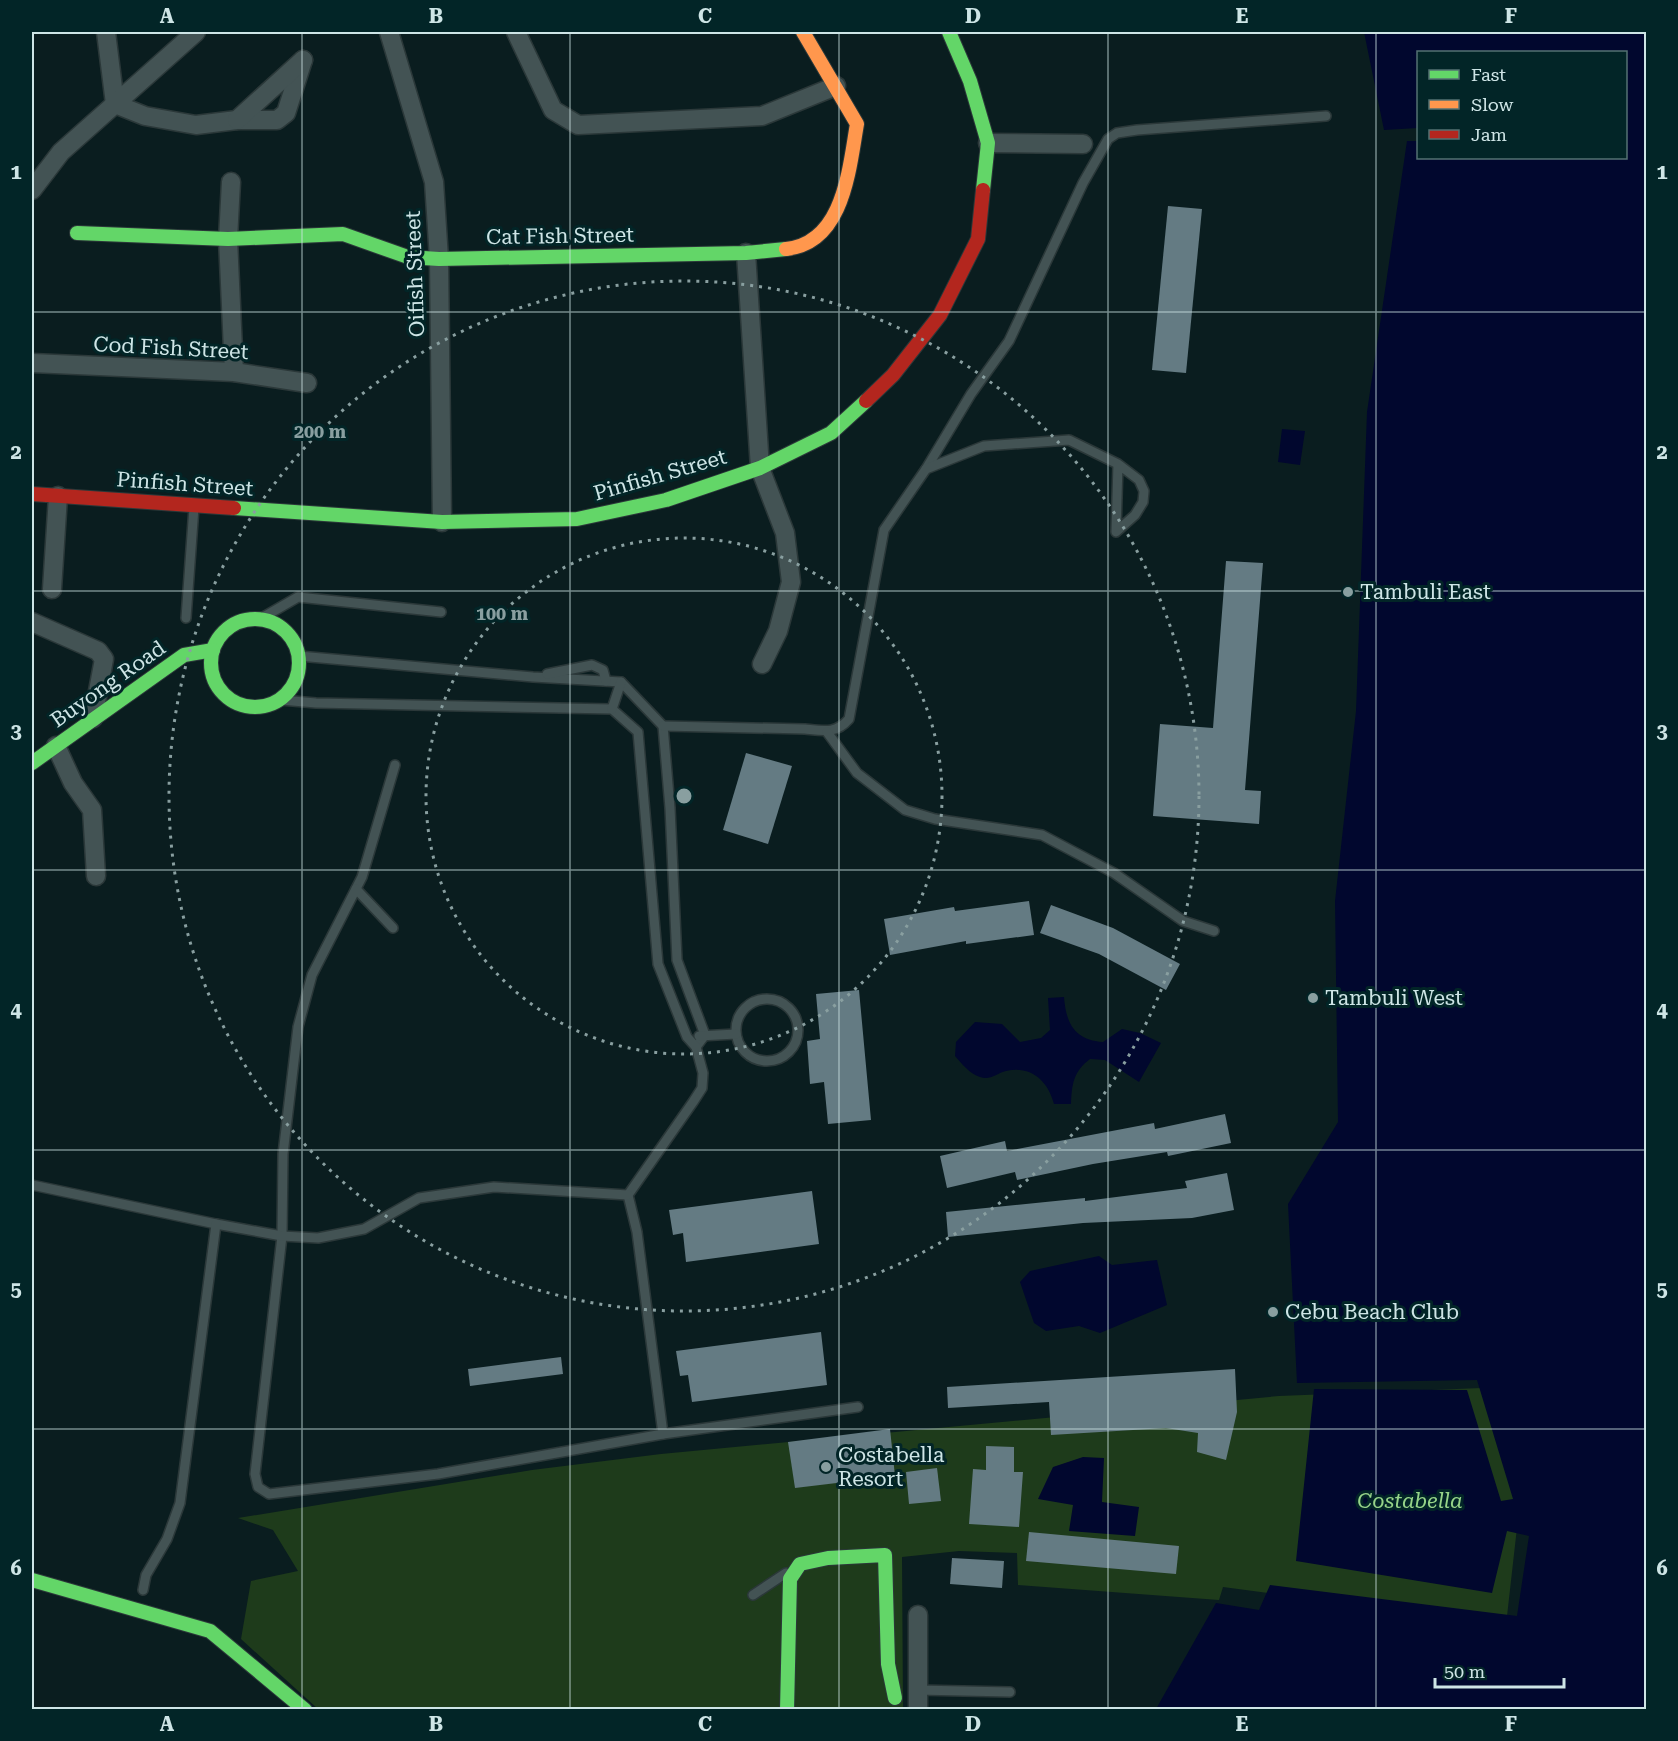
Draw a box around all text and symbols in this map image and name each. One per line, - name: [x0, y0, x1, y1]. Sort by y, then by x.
- text: A: [160, 4, 175, 28]
- text: B: [429, 4, 443, 28]
- text: C: [698, 4, 712, 28]
- text: D: [965, 4, 981, 28]
- text: E: [1236, 4, 1249, 28]
- text: F: [1505, 4, 1517, 28]
- legend: [1417, 51, 1627, 159]
- text: Fast: [1471, 64, 1506, 85]
- text: Slow: [1471, 94, 1513, 115]
- text: Jam: [1471, 124, 1507, 145]
- text: 1: [10, 160, 22, 184]
- text: 1: [1656, 160, 1668, 184]
- street label: Oifish Street: [401, 210, 429, 338]
- street label: Cat Fish Street: [486, 223, 634, 249]
- street label: Cod Fish Street: [93, 332, 249, 364]
- text: 200 m: [294, 421, 347, 442]
- text: 2: [10, 440, 22, 464]
- text: 2: [1656, 440, 1668, 464]
- street label: Pinfish Street: [591, 445, 729, 505]
- street label: Pinfish Street: [116, 467, 254, 501]
- place label: Tambuli East: [1360, 580, 1491, 604]
- marker: Tambuli East: [1341, 585, 1355, 599]
- text: 100 m: [476, 603, 529, 624]
- street label: Buyong Road: [46, 635, 170, 732]
- text: 3: [10, 719, 22, 743]
- text: 3: [1656, 719, 1668, 743]
- centre of rings: [674, 786, 694, 806]
- place label: Tambuli West: [1325, 986, 1463, 1010]
- marker: Tambuli West: [1306, 991, 1320, 1005]
- text: 4: [10, 998, 22, 1022]
- text: 4: [1656, 998, 1668, 1022]
- text: 5: [10, 1277, 22, 1301]
- text: 5: [1656, 1277, 1668, 1301]
- place label: Cebu Beach Club: [1285, 1300, 1459, 1324]
- marker: Cebu Beach Club: [1266, 1305, 1280, 1319]
- place label: Costabella Resort: [838, 1443, 945, 1491]
- marker: Costabella Resort: [819, 1460, 833, 1474]
- park label: Costabella: [1357, 1489, 1463, 1513]
- text: 6: [10, 1556, 22, 1580]
- text: 6: [1656, 1556, 1668, 1580]
- scale bar: [1435, 1651, 1564, 1689]
- text: 50 m: [1444, 1661, 1485, 1682]
- text: A: [160, 1712, 175, 1736]
- text: B: [429, 1712, 443, 1736]
- text: C: [698, 1712, 712, 1736]
- text: D: [965, 1712, 981, 1736]
- text: E: [1236, 1712, 1249, 1736]
- text: F: [1505, 1712, 1517, 1736]

